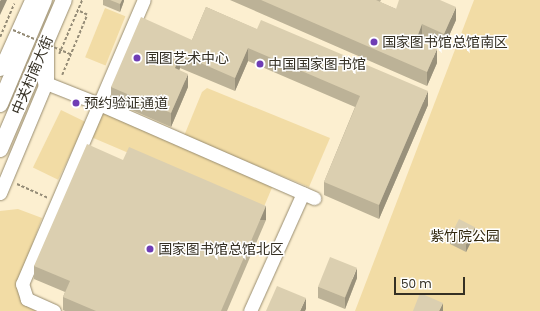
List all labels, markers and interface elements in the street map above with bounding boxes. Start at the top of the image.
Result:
street label: 中关村南大街 [8,33,56,117]
place label: 国家图书馆总馆南区 [382,34,508,50]
marker: 国家图书馆总馆南区 [369,37,379,47]
place label: 国图艺术中心 [145,50,229,66]
marker: 国图艺术中心 [132,53,142,63]
place label: 中国国家图书馆 [268,56,366,72]
marker: 中国国家图书馆 [255,59,265,69]
place label: 预约验证通道 [84,95,168,111]
marker: 预约验证通道 [71,98,81,108]
park label: 紫竹院公园 [430,228,500,244]
place label: 国家图书馆总馆北区 [158,241,284,257]
marker: 国家图书馆总馆北区 [145,244,155,254]
scale bar [396,269,467,295]
text: 50 m [401,275,432,292]

